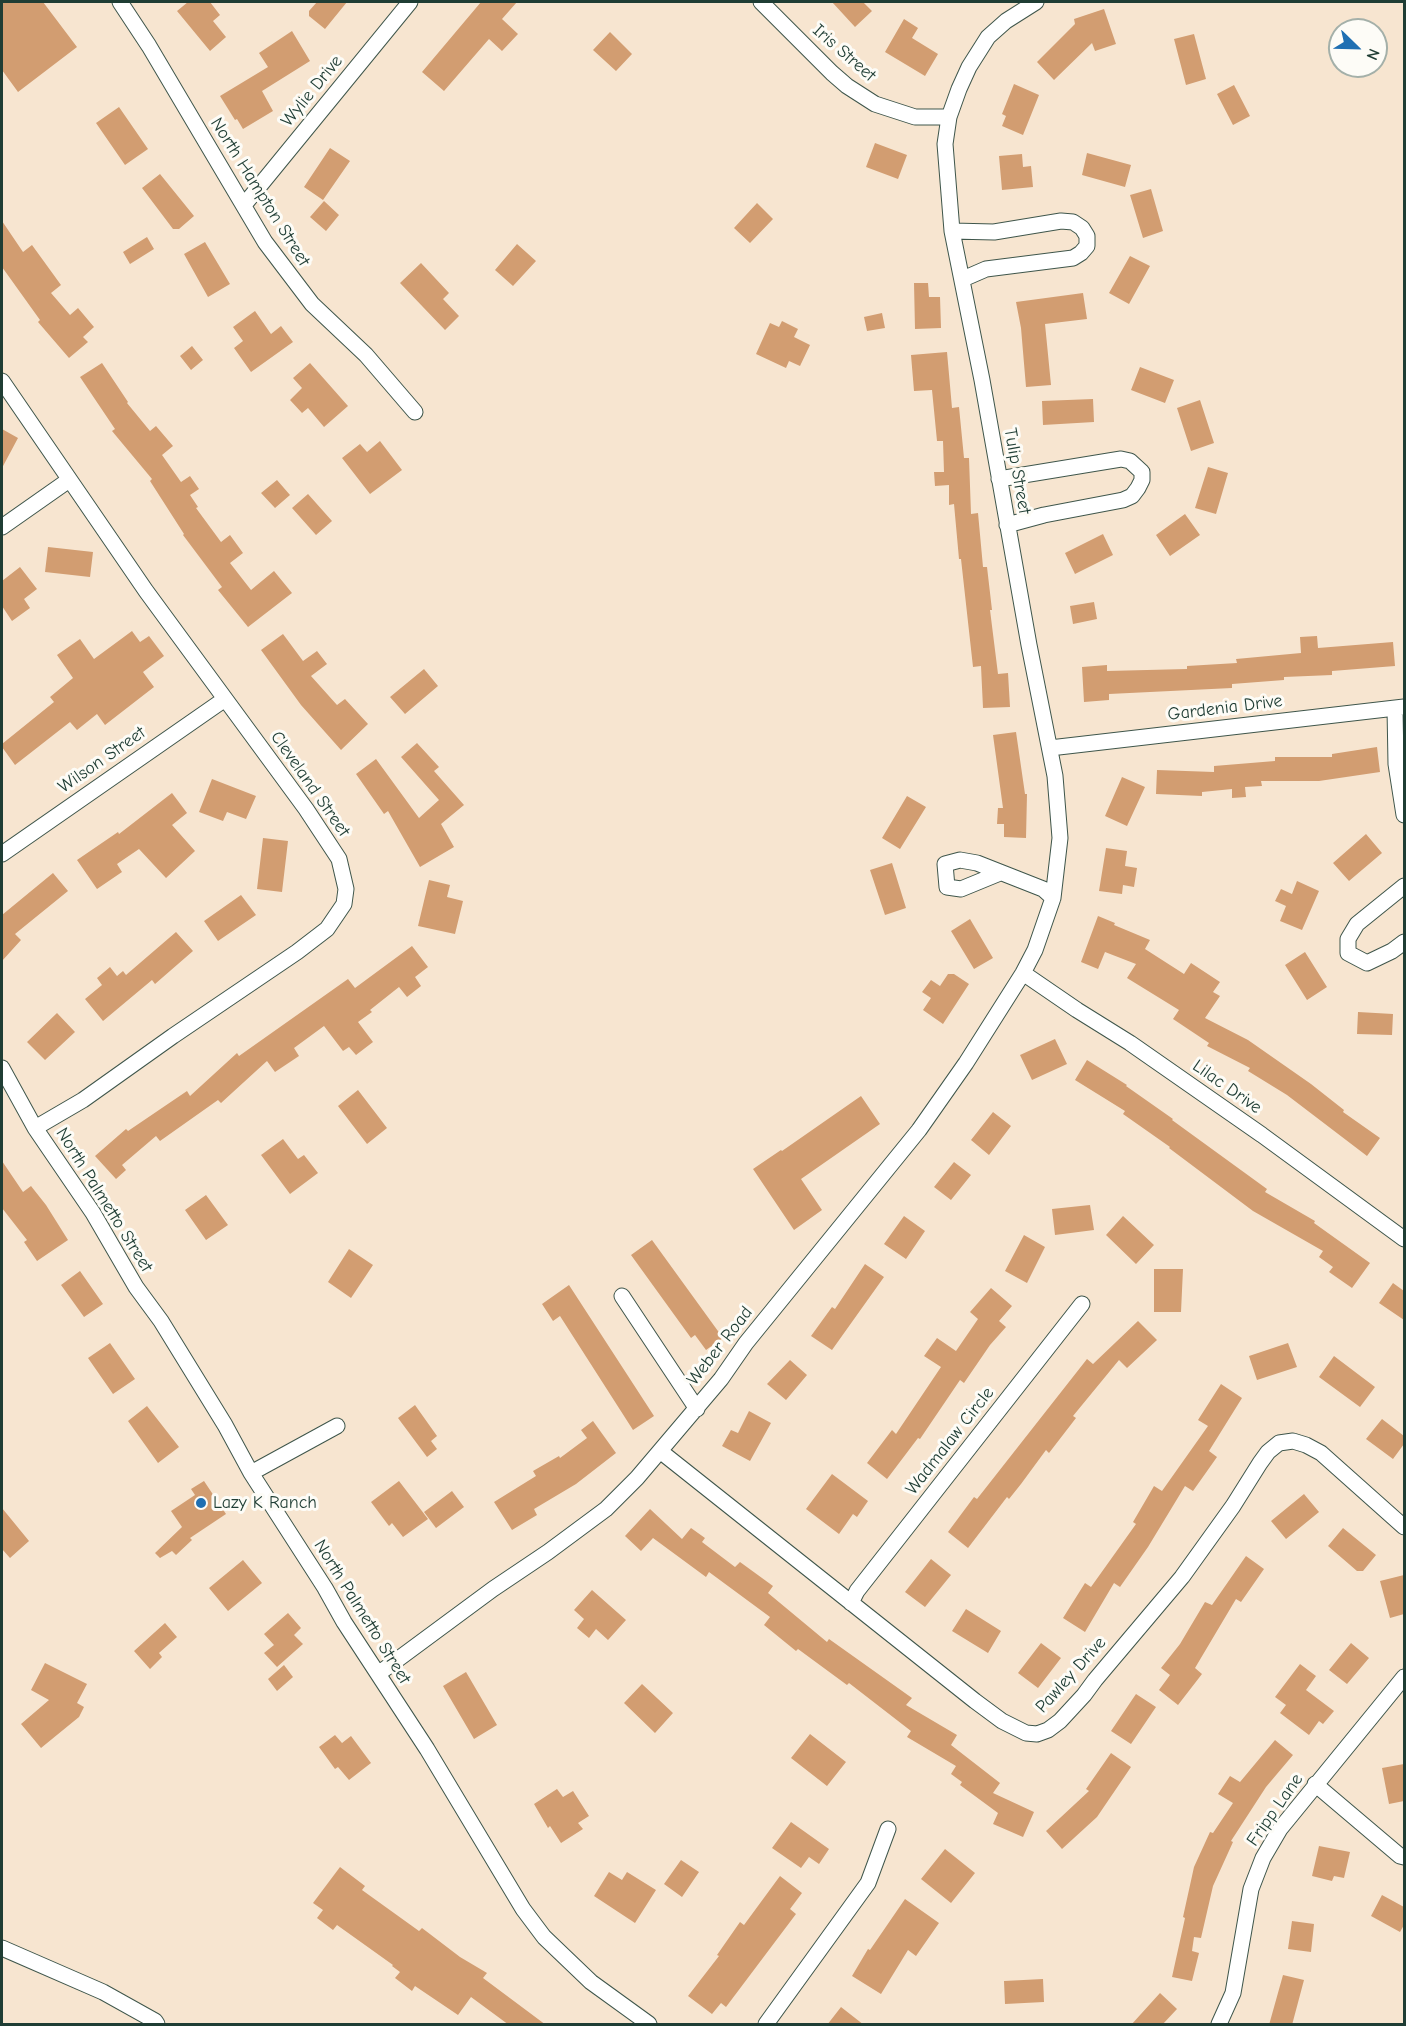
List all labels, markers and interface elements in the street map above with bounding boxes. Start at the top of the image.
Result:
north arrow [1328,18,1388,78]
street label: Iris Street [808,20,880,86]
text: N [1362,46,1383,63]
street label: Wylie Drive [277,51,347,131]
street label: North Hampton Street [206,114,314,270]
street label: Tulip Street [999,426,1035,516]
street label: Gardenia Drive [1166,690,1284,726]
street label: Wilson Street [54,722,150,798]
street label: Cleveland Street [266,727,354,841]
street label: Lilac Drive [1188,1055,1266,1119]
street label: North Palmetto Street [51,1124,157,1276]
street label: Weber Road [683,1302,757,1390]
street label: Wadmalaw Circle [901,1383,999,1499]
place label: Lazy K Ranch [213,1492,317,1514]
marker: Lazy K Ranch [194,1496,208,1510]
street label: North Palmetto Street [309,1536,415,1688]
street label: Pawley Drive [1031,1632,1111,1718]
street label: Fripp Lane [1242,1770,1308,1850]

